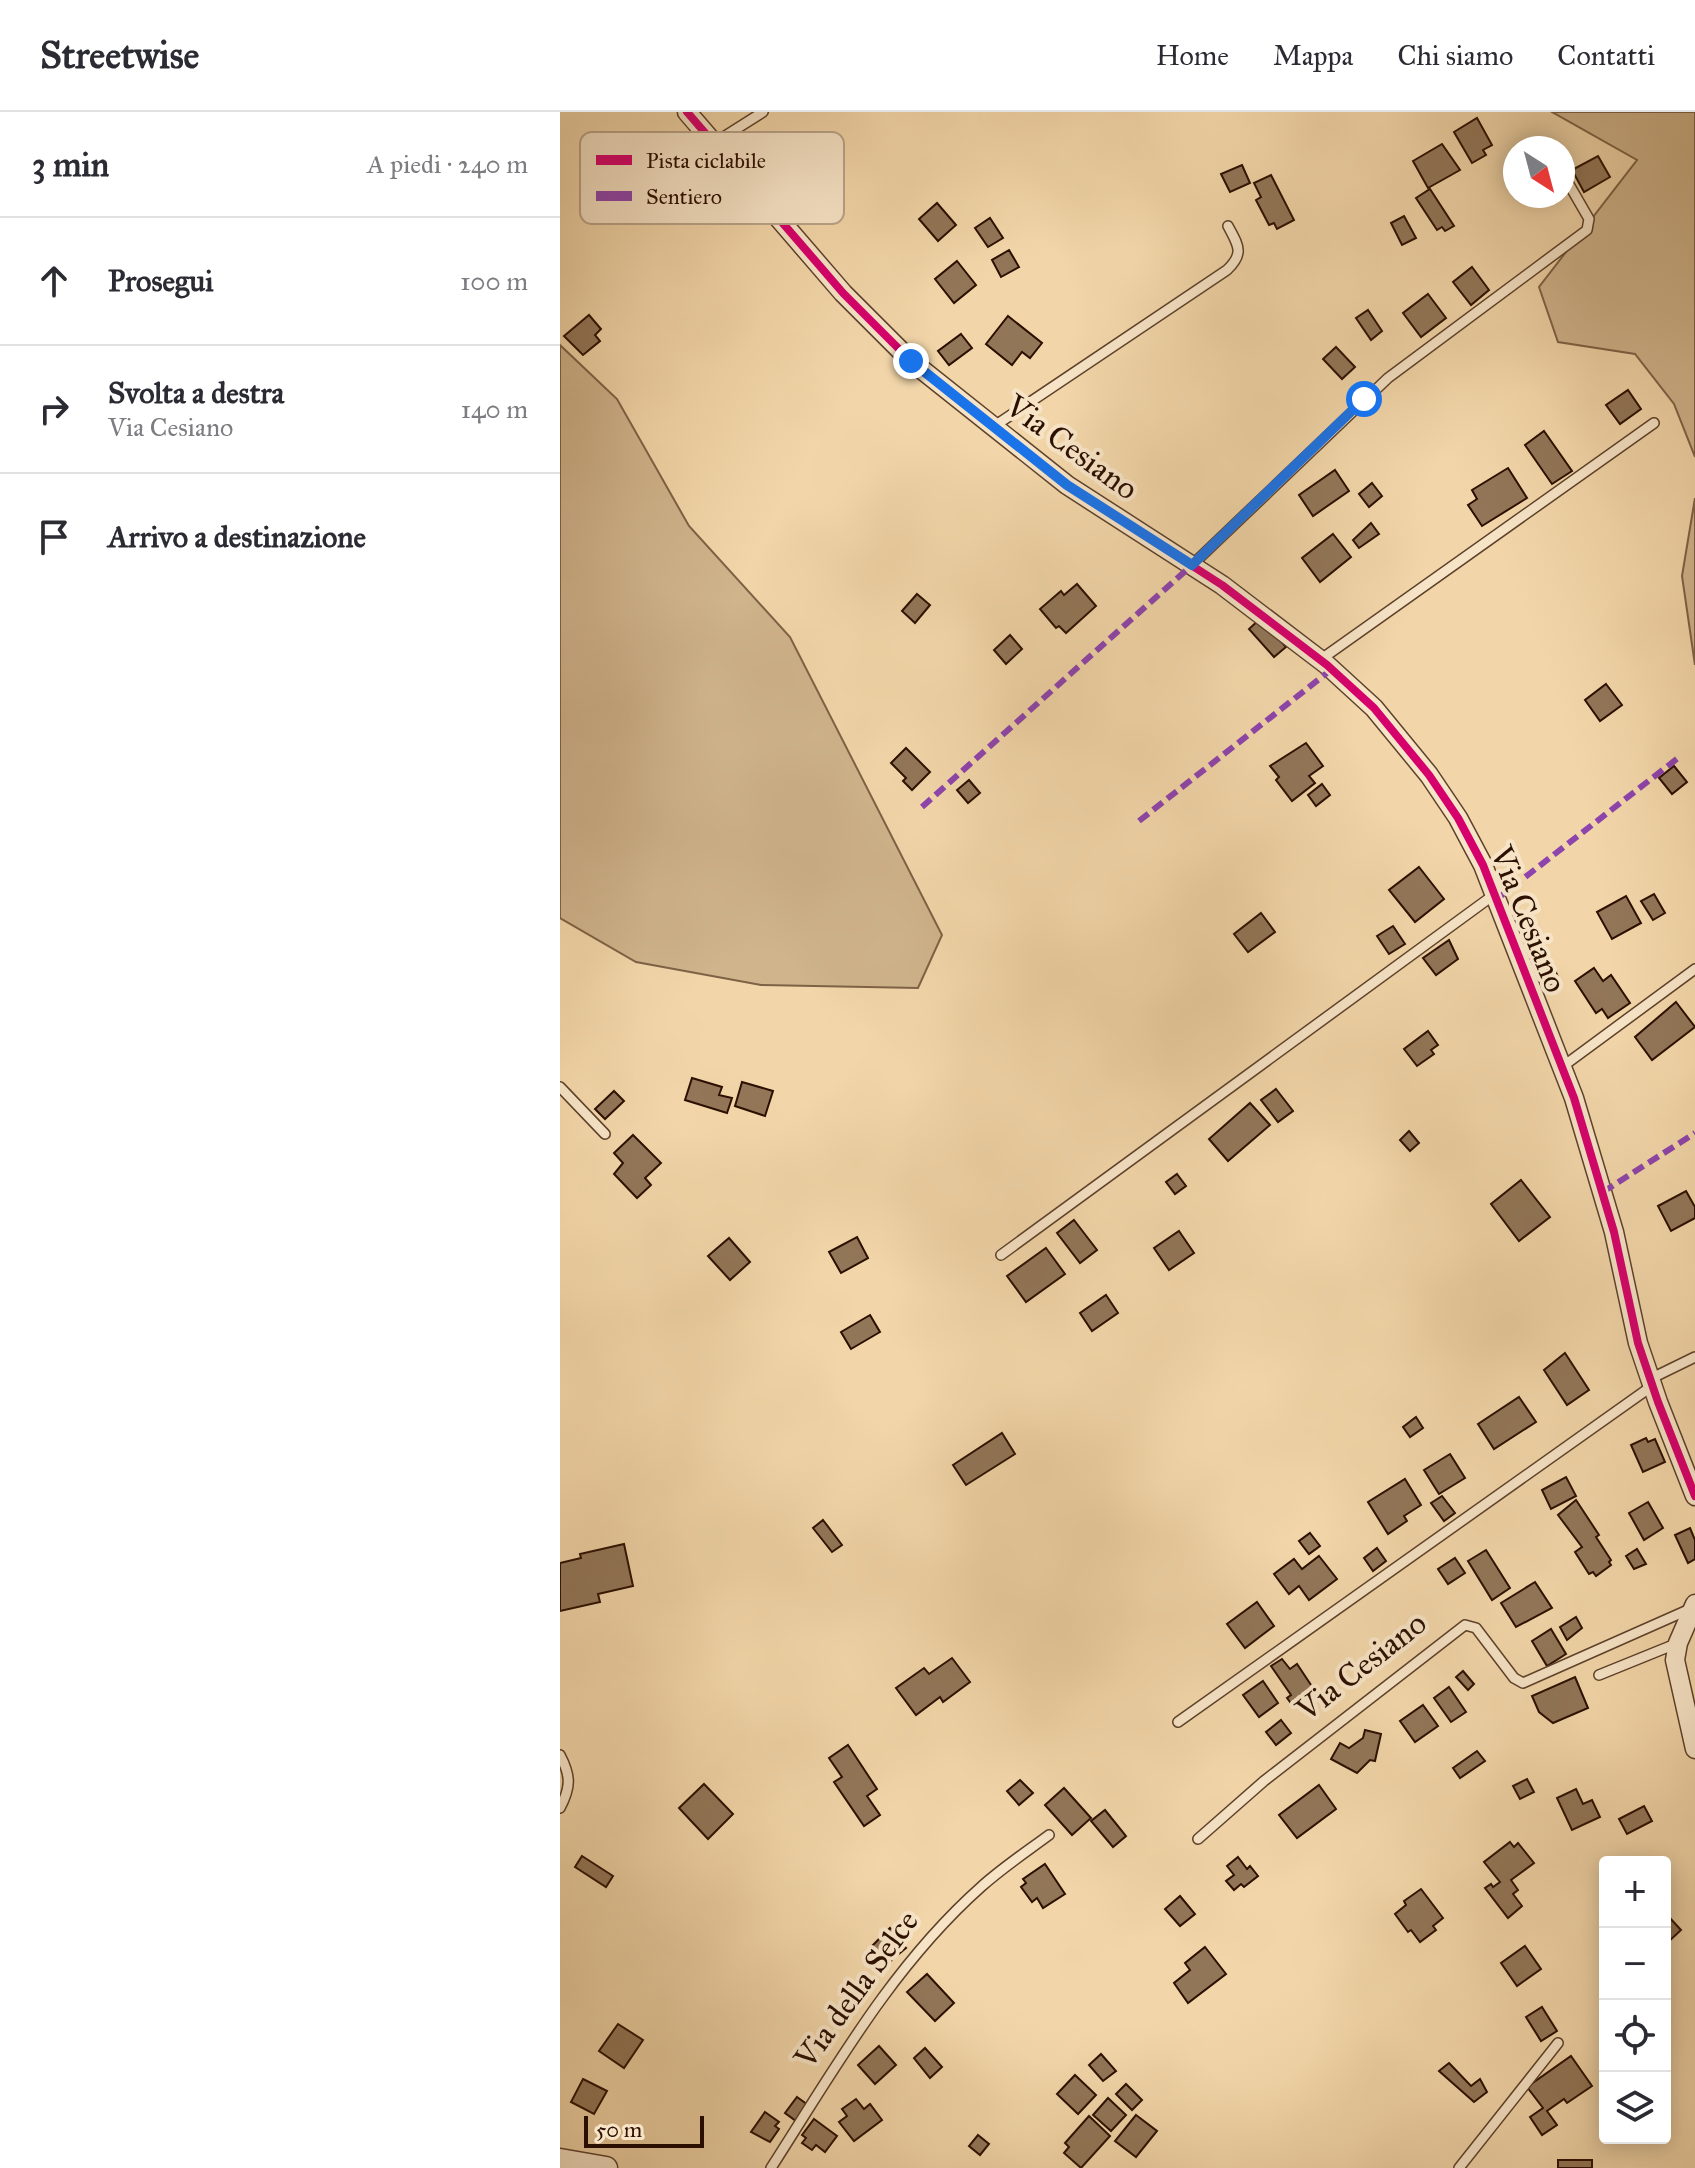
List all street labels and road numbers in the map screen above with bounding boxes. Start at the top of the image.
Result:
street label: Via Cesiano [997,386,1146,509]
street label: Via Cesiano [1481,839,1576,998]
street label: Via Cesiano [1288,1604,1434,1730]
street label: Via della Selce [785,1903,927,2077]

